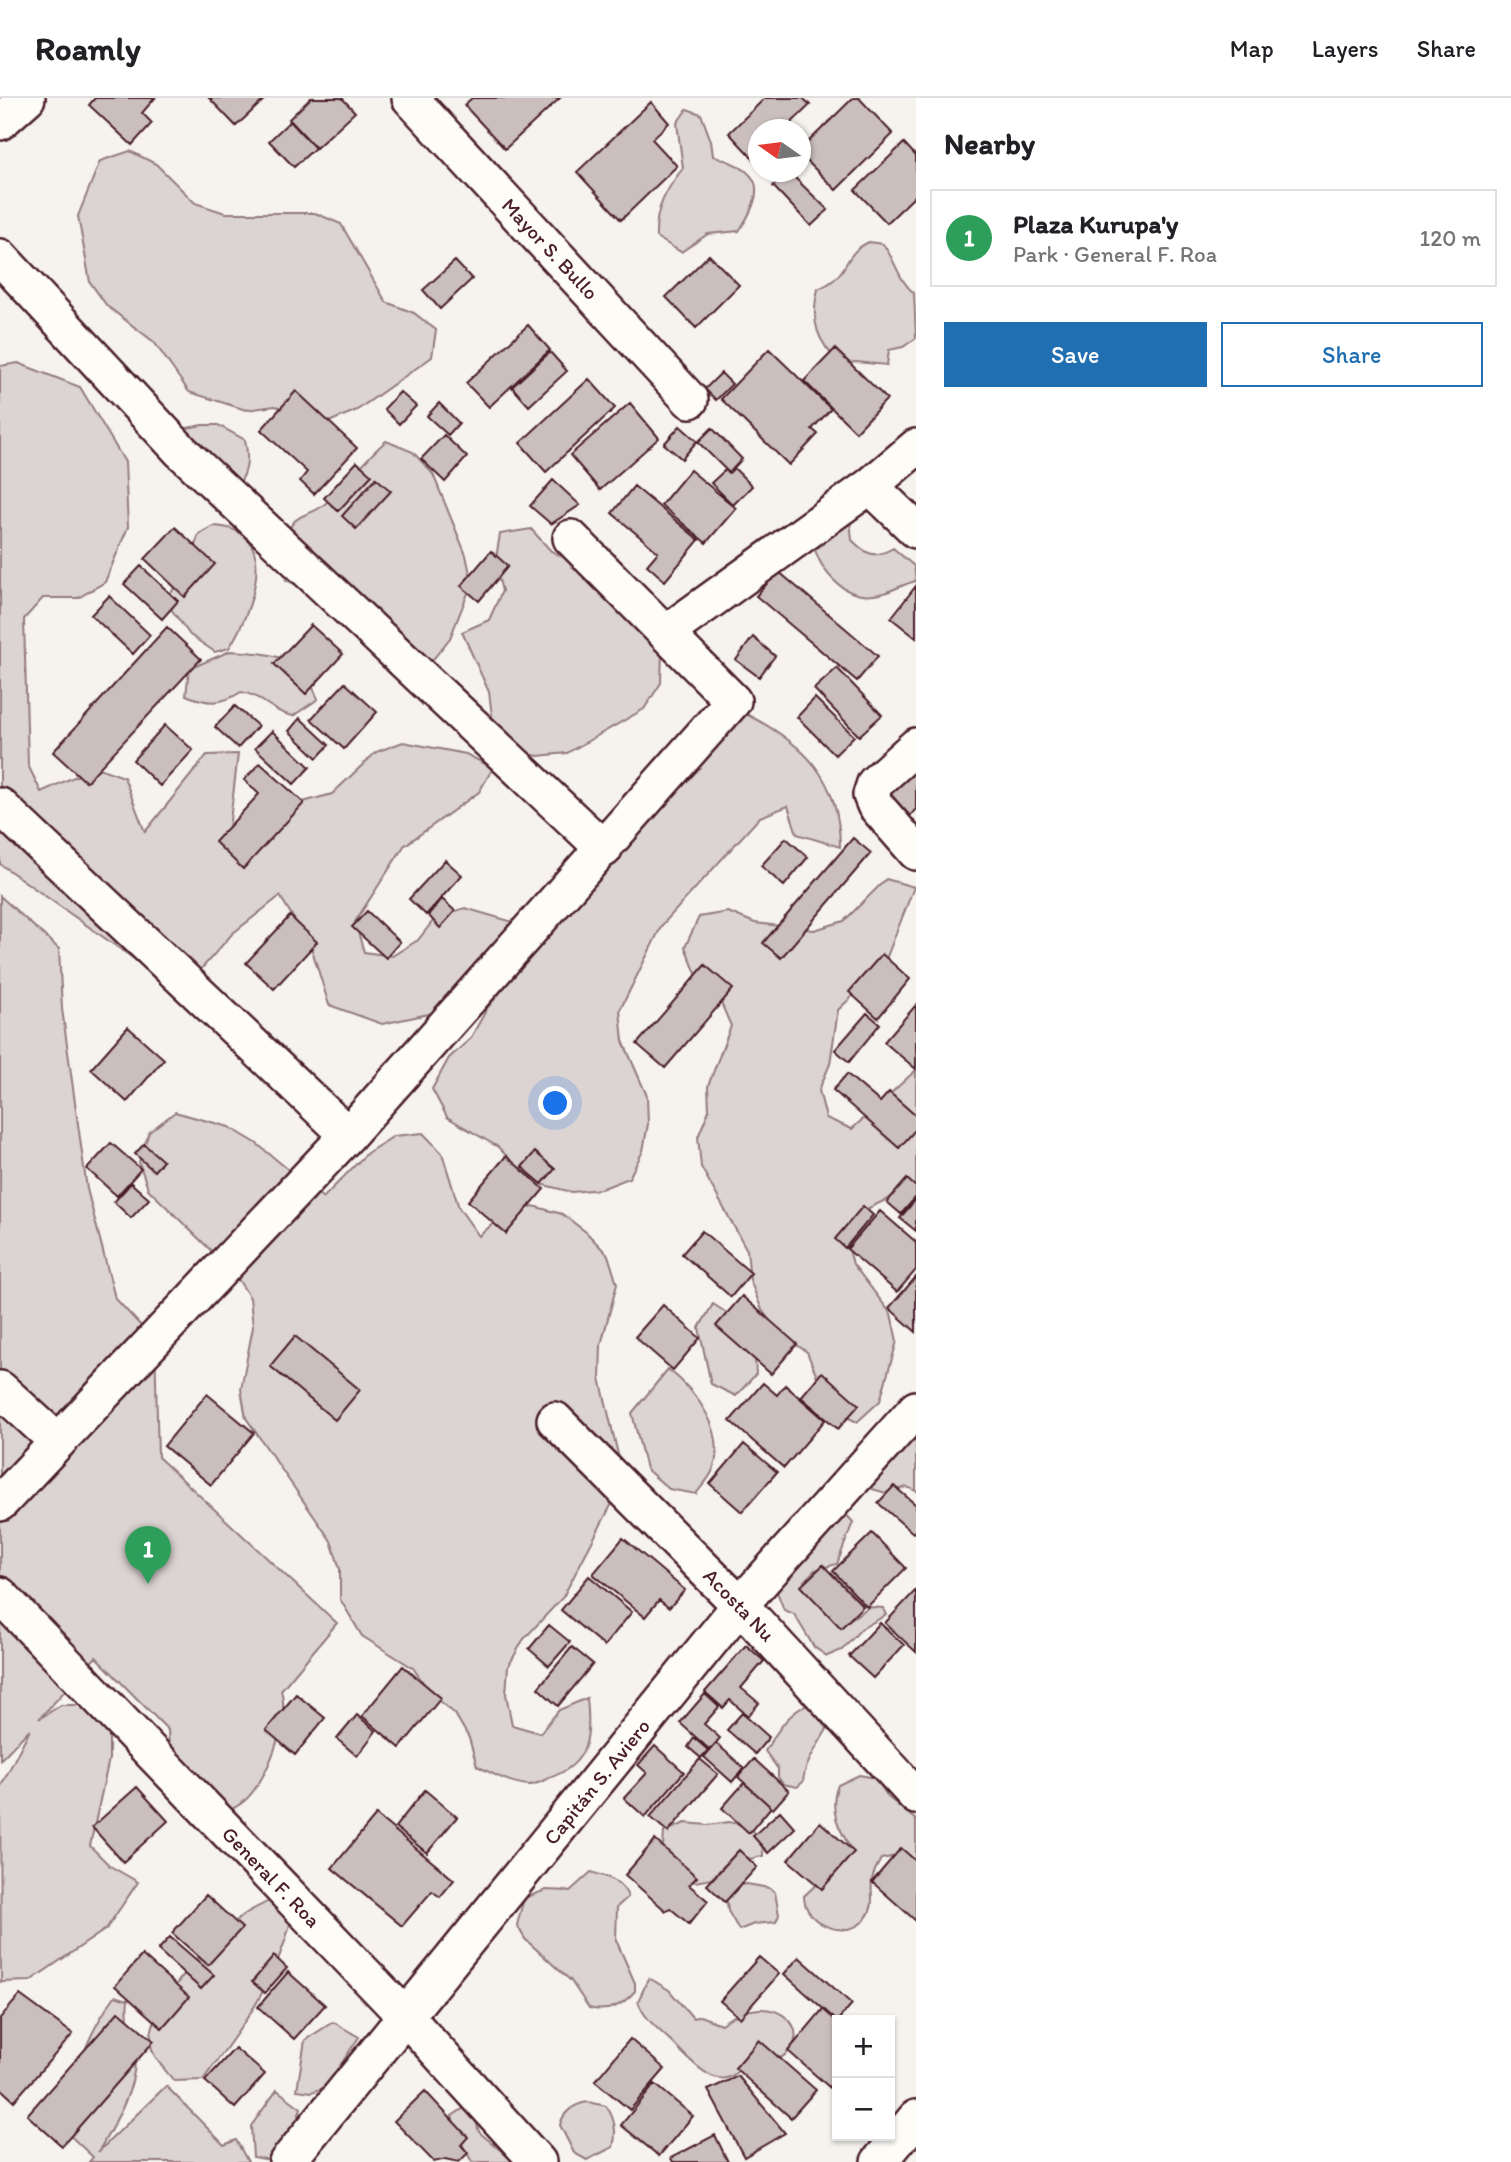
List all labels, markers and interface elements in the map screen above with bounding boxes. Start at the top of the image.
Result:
text: Roamly [35,29,141,68]
text: Map [1230,34,1274,63]
text: Layers [1312,34,1379,63]
text: Share [1417,34,1476,63]
north arrow [748,119,811,182]
text: Nearby [944,125,1035,162]
street label: Mayor S. Bullo [497,193,604,305]
text: Plaza Kurupa'y [1013,208,1178,240]
text: 1 [964,224,974,252]
text: 120 m [1420,224,1481,252]
text: Park · General F. Roa [1013,240,1217,268]
button: Save [944,322,1207,387]
button: Share [1221,322,1483,387]
your location [538,1086,572,1120]
pin: 1 [125,1526,171,1584]
street label: Acosta Nu [698,1563,781,1647]
street label: Capitán S. Aviero [538,1714,655,1850]
street label: General F. Roa [217,1821,326,1932]
map controls [832,2015,895,2141]
button: + [832,2015,895,2078]
button: − [832,2078,895,2141]

